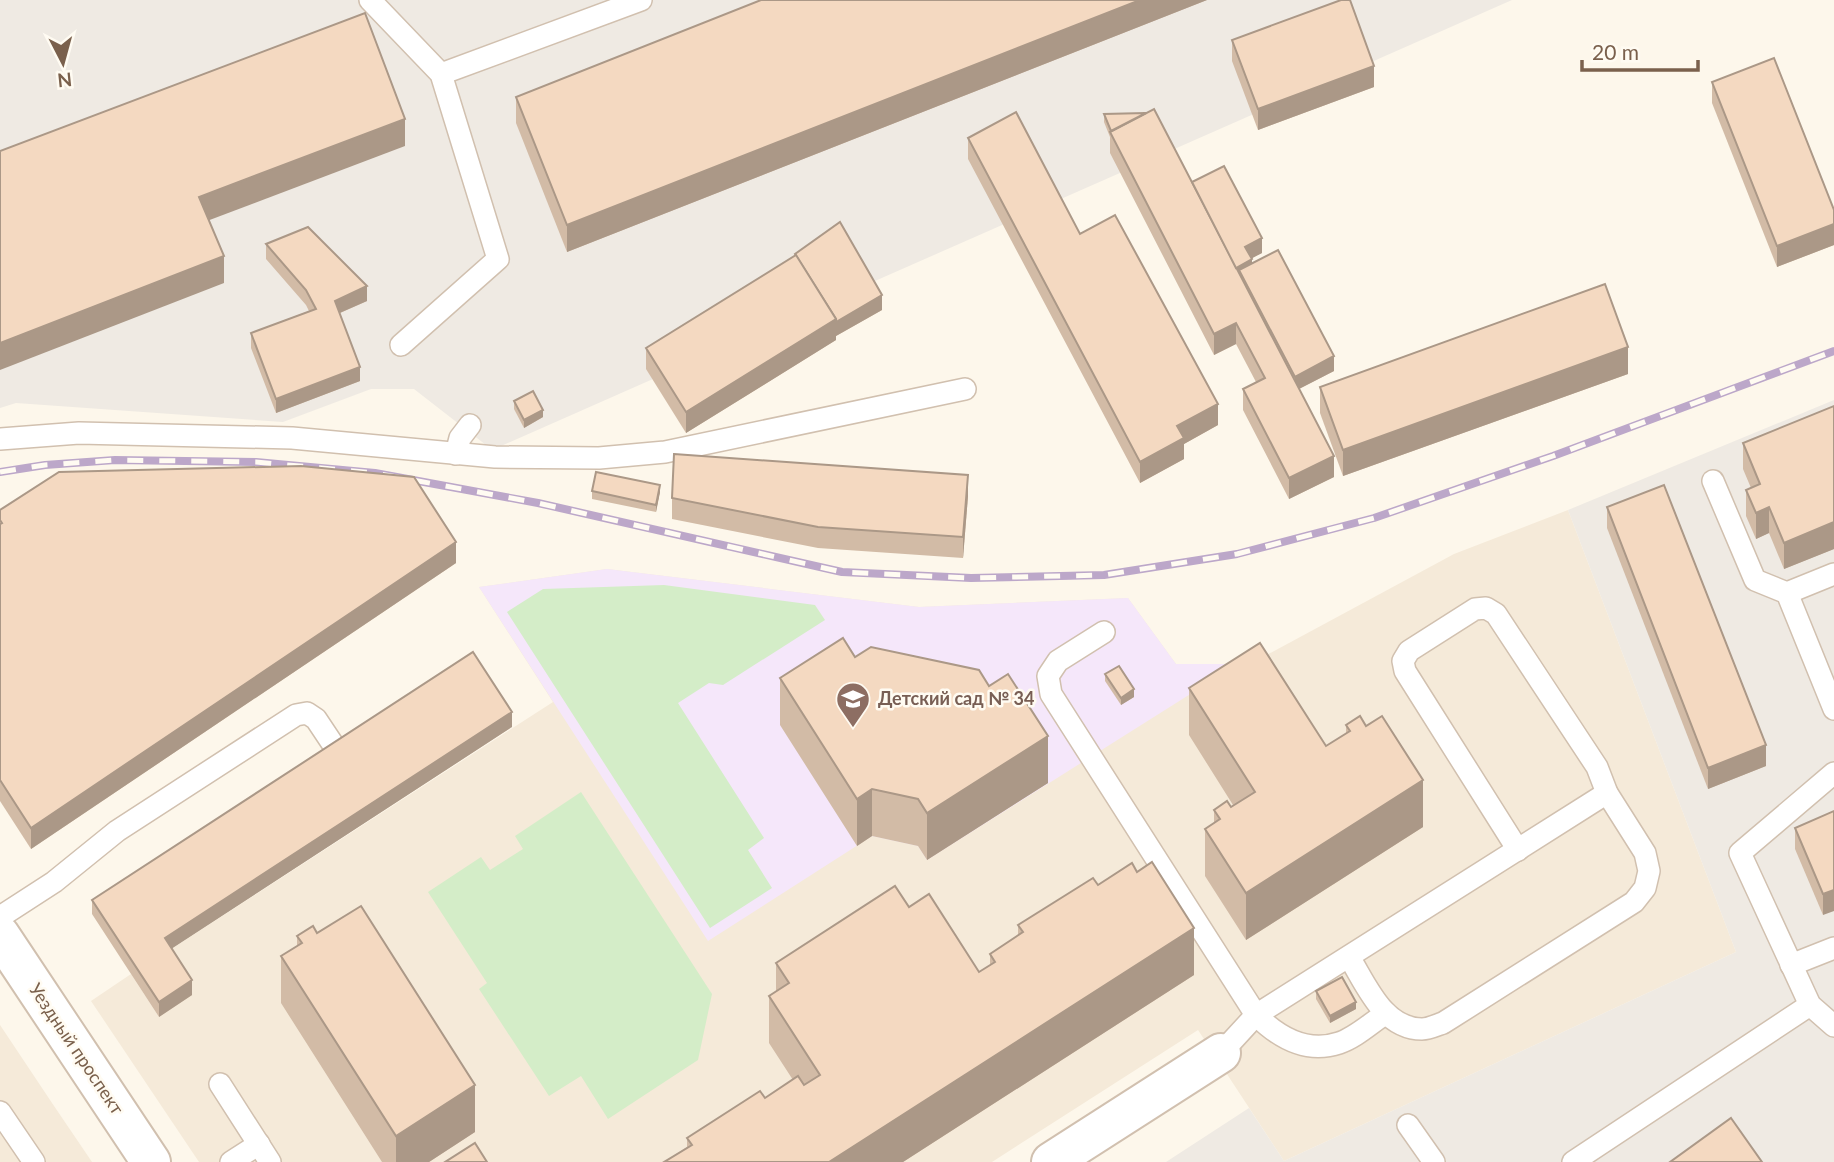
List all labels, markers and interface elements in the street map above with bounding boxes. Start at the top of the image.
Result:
north arrow [28,28,98,98]
scale bar [1582,28,1698,72]
text: 20 m [1592,39,1639,64]
text: N [56,68,73,93]
school or university icon: Детский сад № 34 [834,680,872,729]
place label: Детский сад № 34 [878,687,1034,709]
street label: Уездный проспект [25,979,129,1118]

